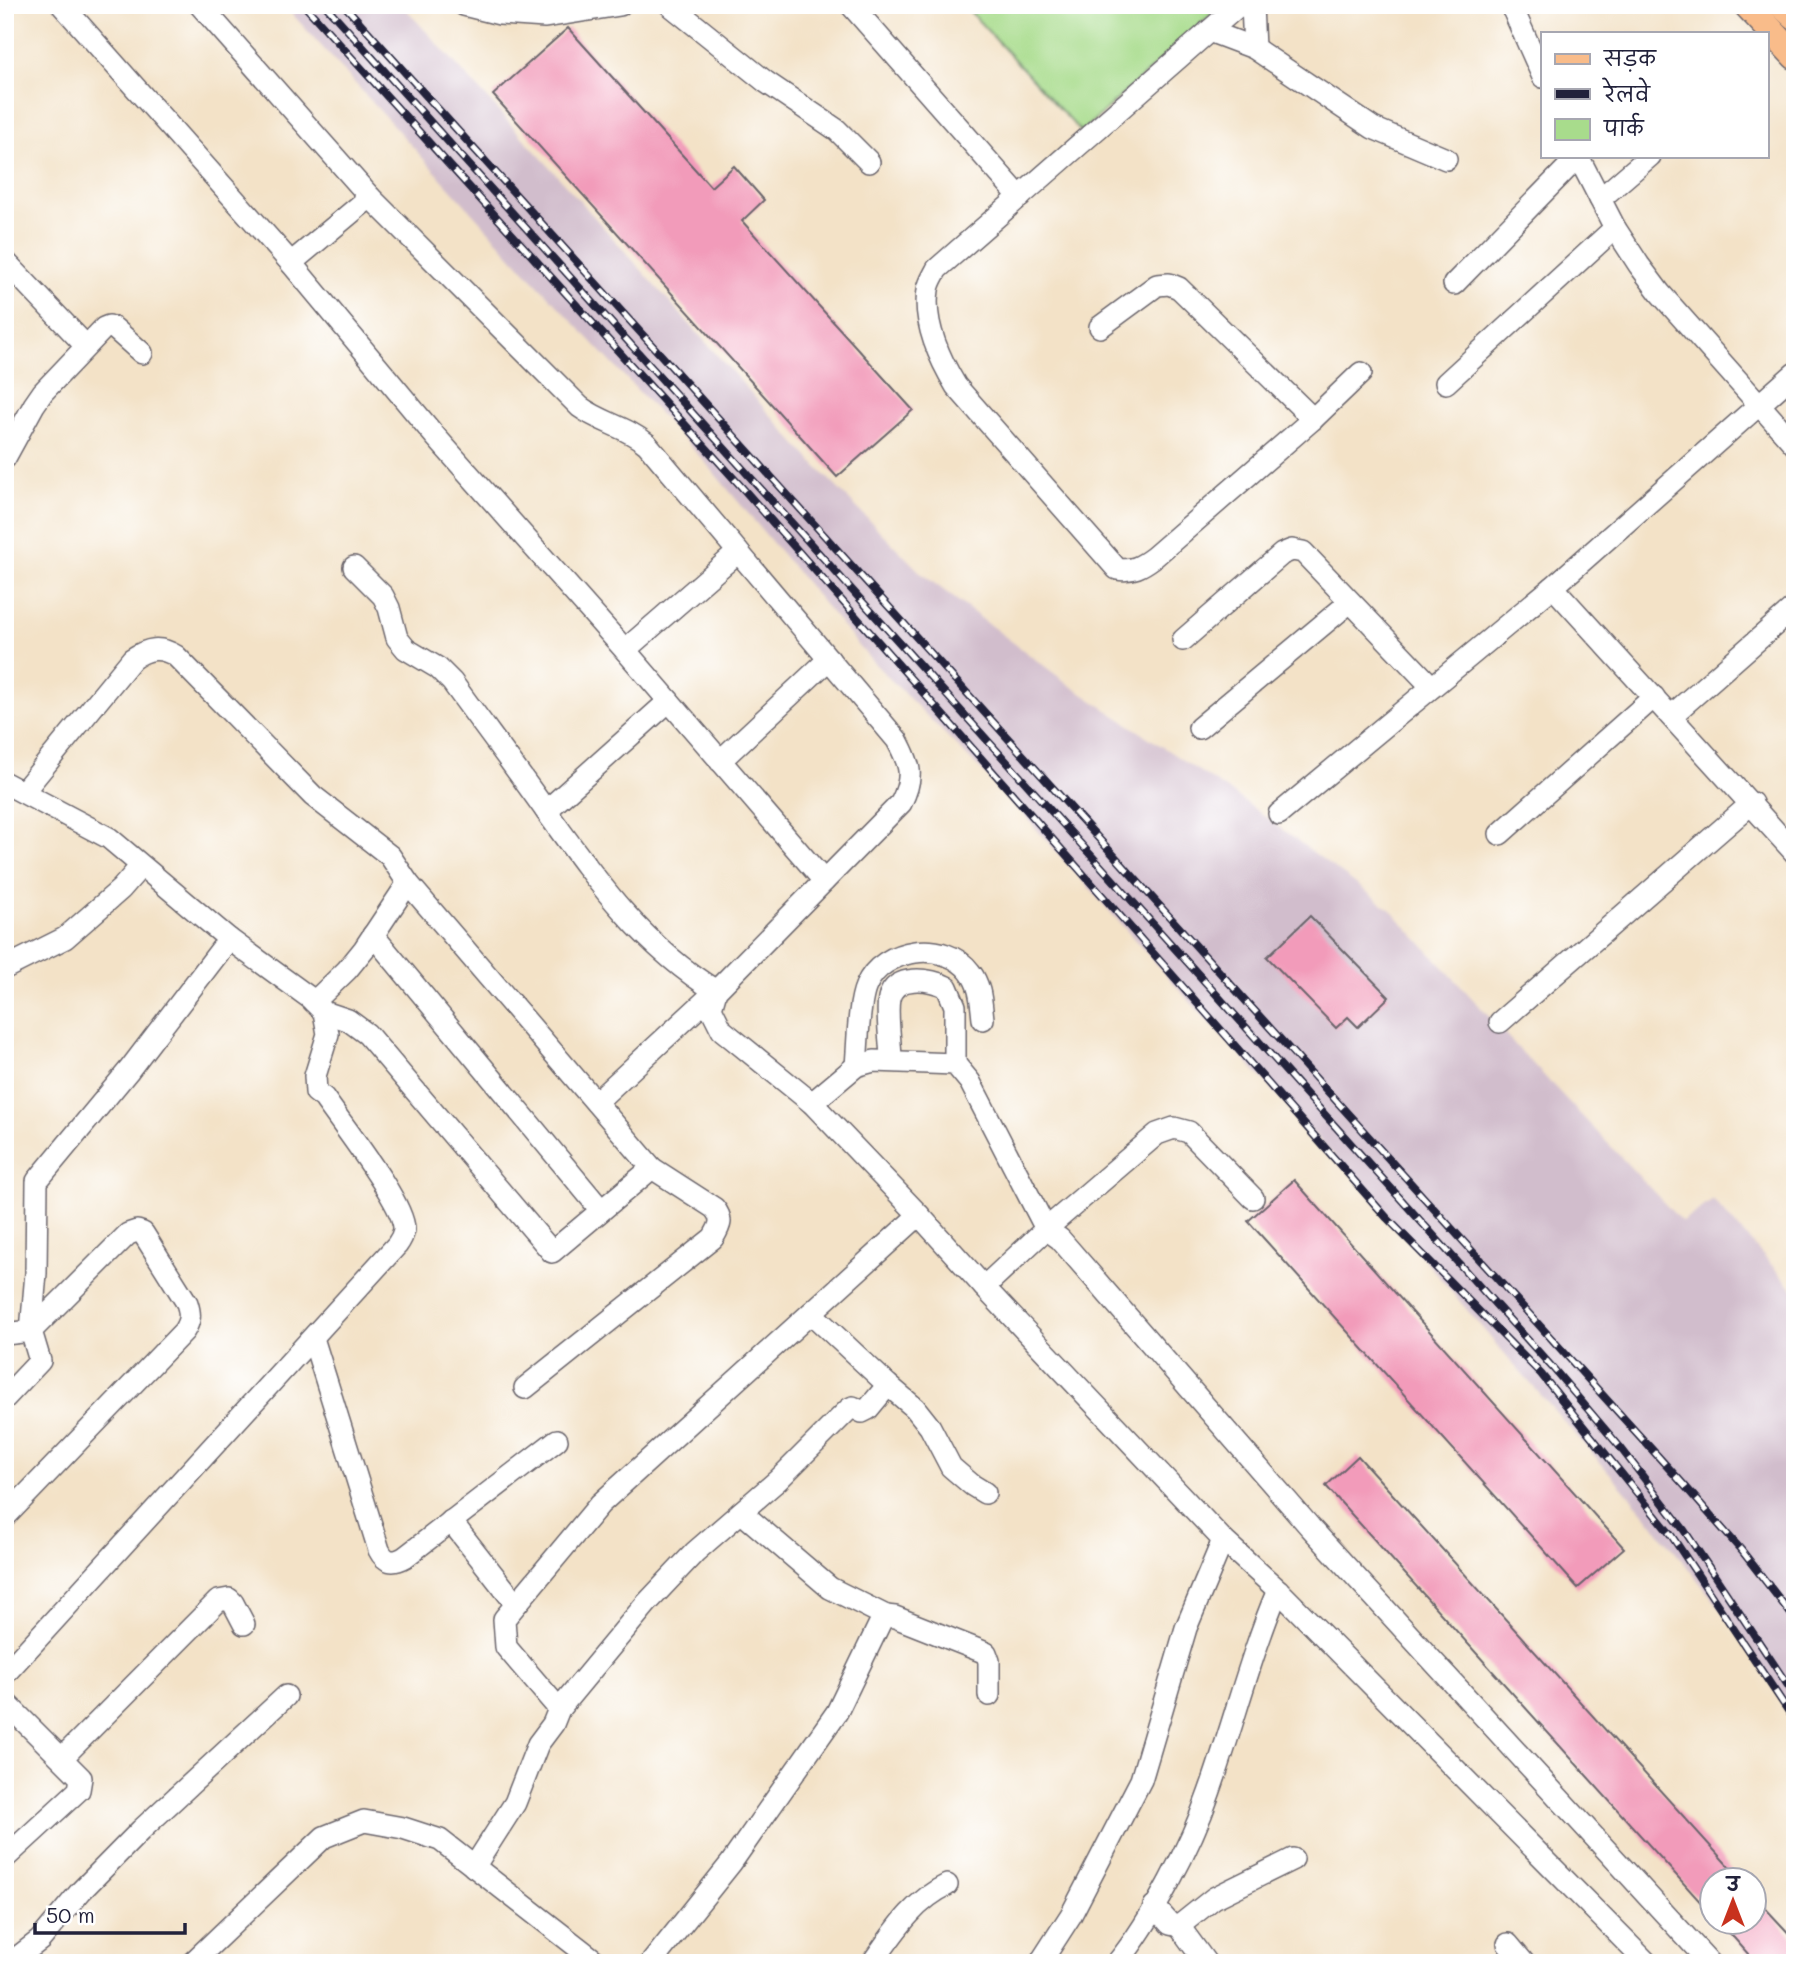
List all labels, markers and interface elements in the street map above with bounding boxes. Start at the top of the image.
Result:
legend [1541,32,1769,158]
text: सड़क [1603,44,1657,72]
text: रेलवे [1601,77,1651,107]
text: पार्क [1603,112,1645,141]
north arrow [1699,1867,1769,1937]
text: उ [1725,1871,1742,1896]
scale bar [35,1891,186,1935]
text: 50 m [46,1901,95,1928]

